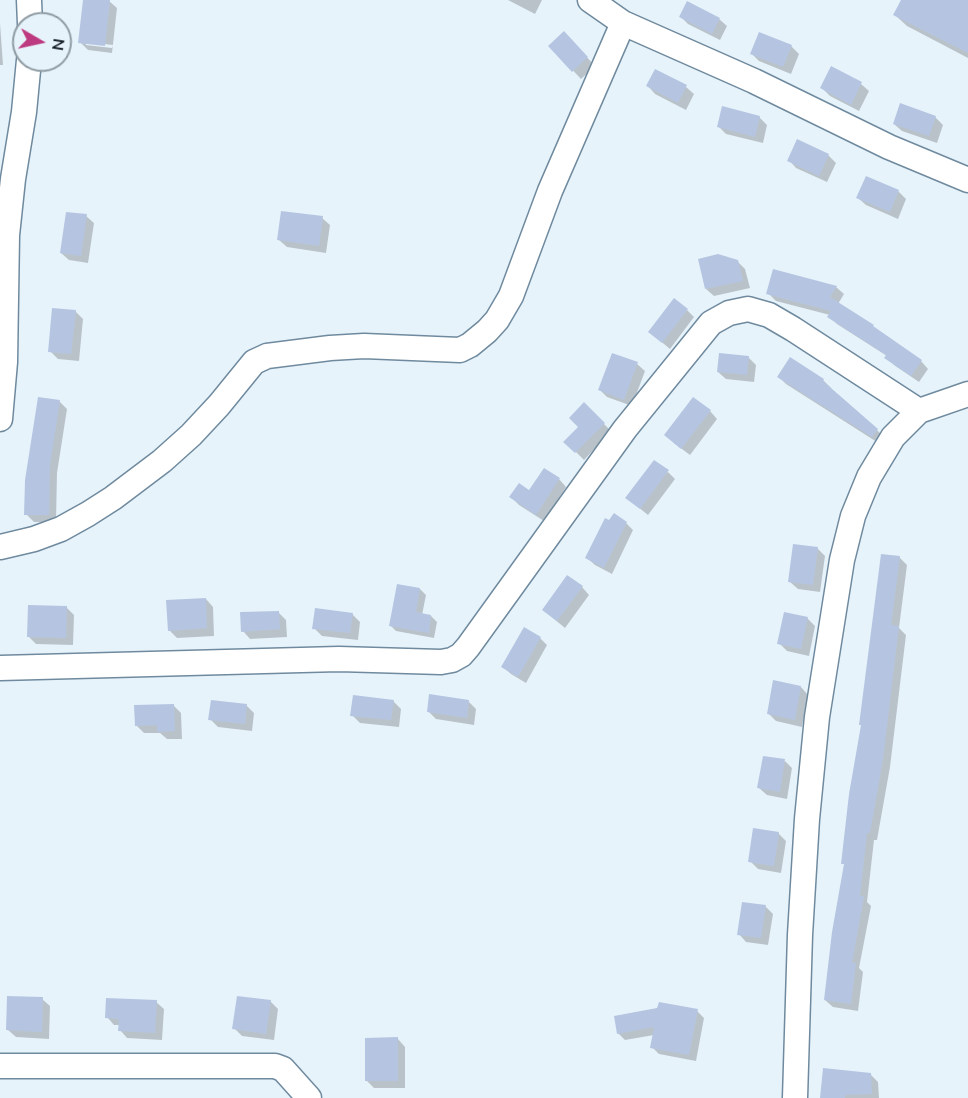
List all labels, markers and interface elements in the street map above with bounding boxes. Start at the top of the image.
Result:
north arrow [12,12,72,72]
text: N [46,37,70,52]

